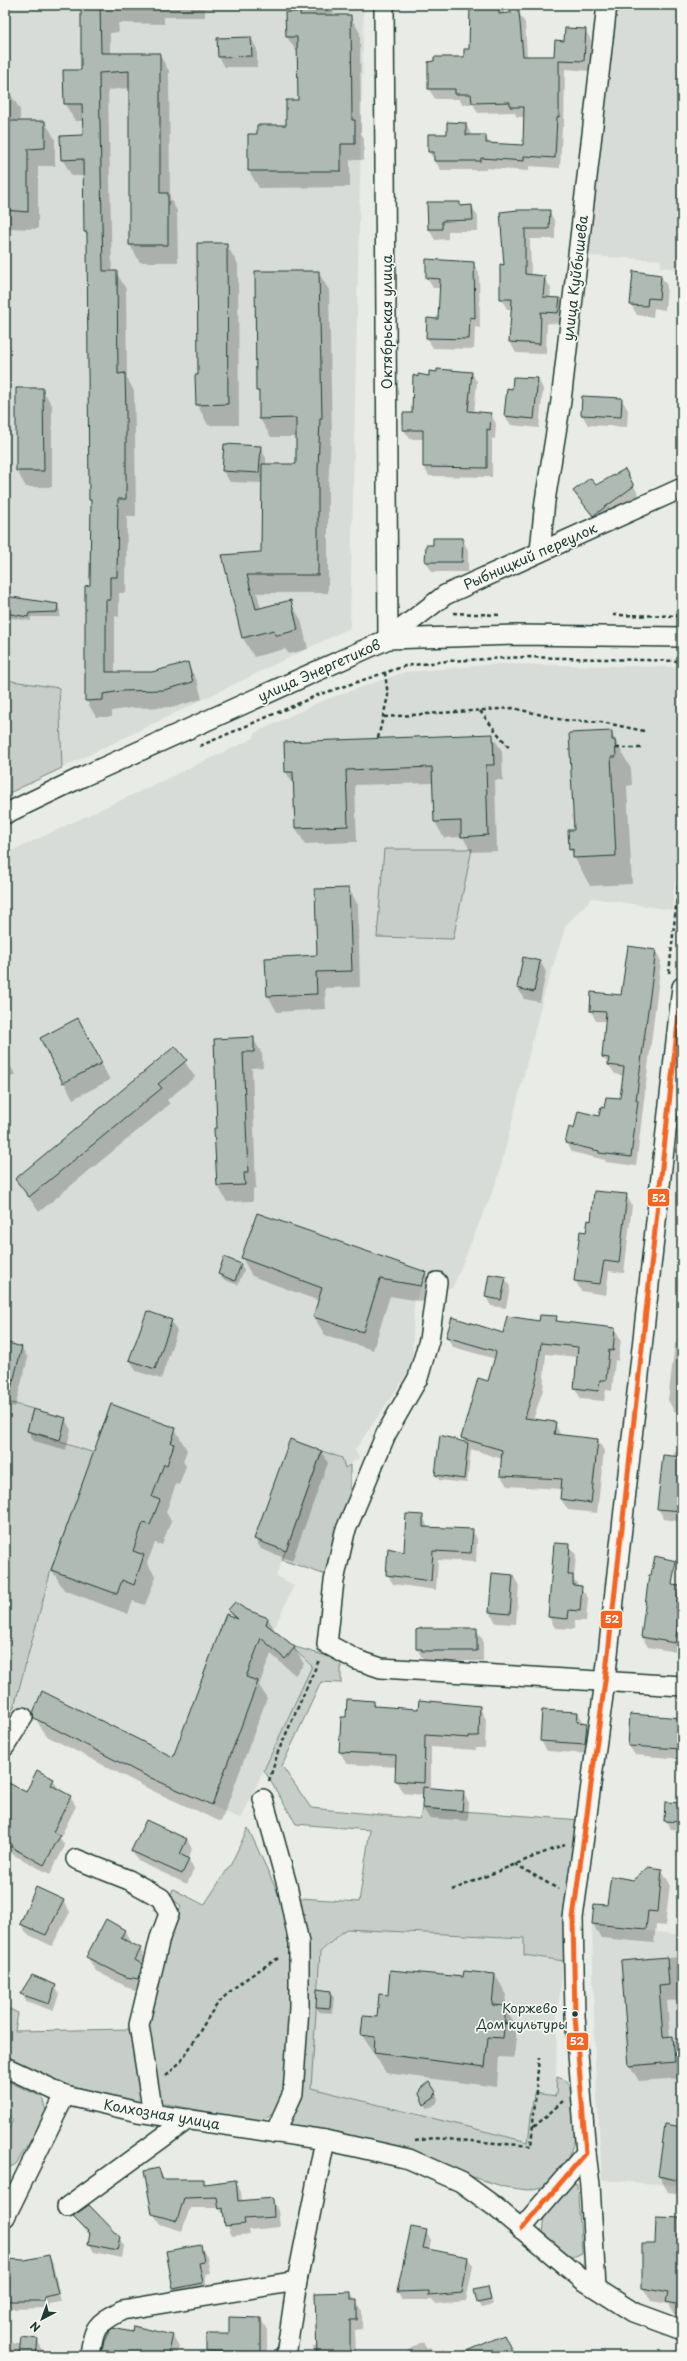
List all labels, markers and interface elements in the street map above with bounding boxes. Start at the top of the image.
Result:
street label: улица Куйбышева [557,214,593,342]
street label: Октябрьская улица [376,255,397,389]
street label: Рыбницкий переулок [460,517,601,595]
street label: улица Энергетиков [254,633,384,707]
line badge: 52 [647,1188,670,1207]
text: 52 [652,1189,666,1206]
line badge: 52 [600,1610,623,1629]
text: 52 [605,1610,619,1627]
place label: Коржево - Дом культуры [476,1998,568,2033]
marker: Коржево - Дом культуры [570,2009,580,2019]
line badge: 52 [566,2032,589,2051]
text: 52 [570,2032,584,2049]
street label: Колхозная улица [102,2093,222,2135]
north arrow [22,2299,62,2339]
text: N [26,2317,44,2336]

